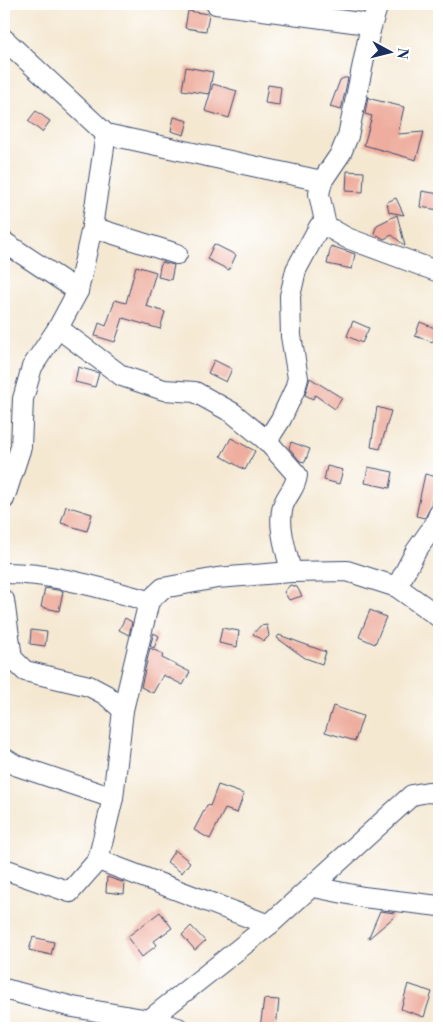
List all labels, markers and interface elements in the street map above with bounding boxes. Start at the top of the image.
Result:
north arrow [366,28,416,78]
text: N [392,47,412,60]

